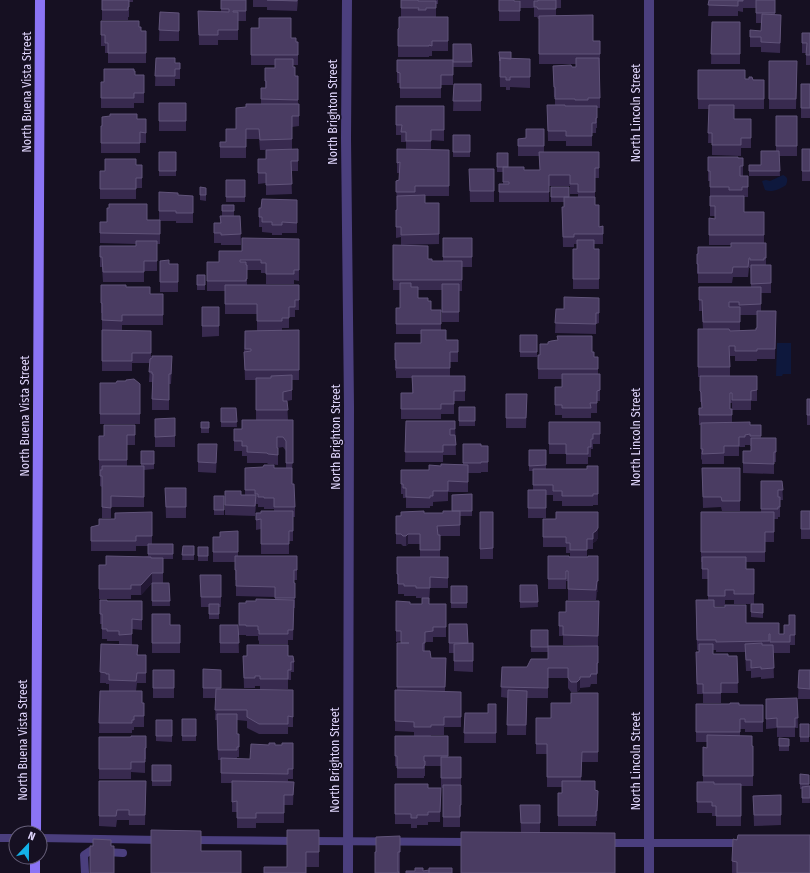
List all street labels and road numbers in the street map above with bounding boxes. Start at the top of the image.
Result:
street label: North Buena Vista Street [20,31,34,152]
street label: North Brighton Street [326,59,340,165]
street label: North Lincoln Street [629,64,643,162]
street label: North Buena Vista Street [18,355,32,476]
street label: North Brighton Street [329,384,343,490]
street label: North Lincoln Street [629,388,643,486]
street label: North Buena Vista Street [16,679,30,800]
street label: North Brighton Street [328,707,342,813]
street label: North Lincoln Street [629,712,643,810]

